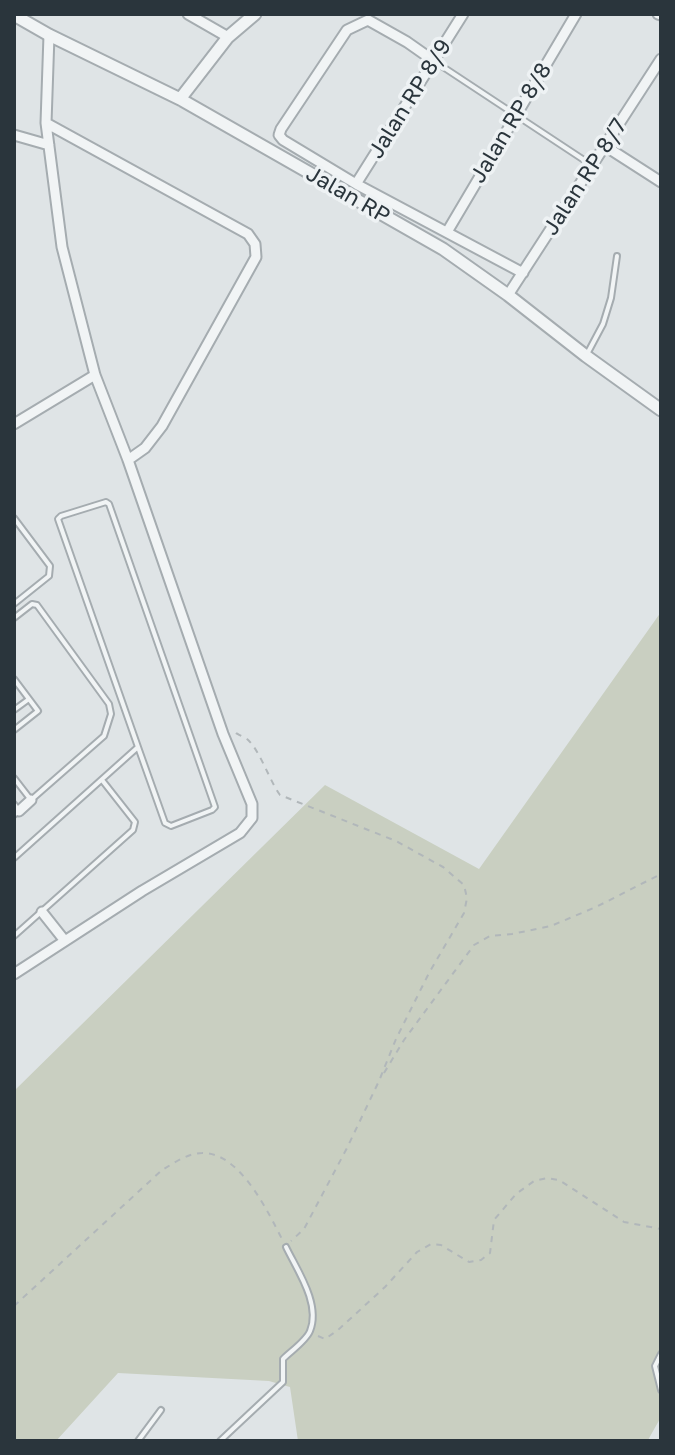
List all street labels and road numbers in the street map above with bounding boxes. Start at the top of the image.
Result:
street label: Jalan RP 8/9 [363,35,457,163]
street label: Jalan RP 8/8 [465,58,557,188]
street label: Jalan RP 8/7 [538,114,632,240]
street label: Jalan RP [301,160,395,230]

